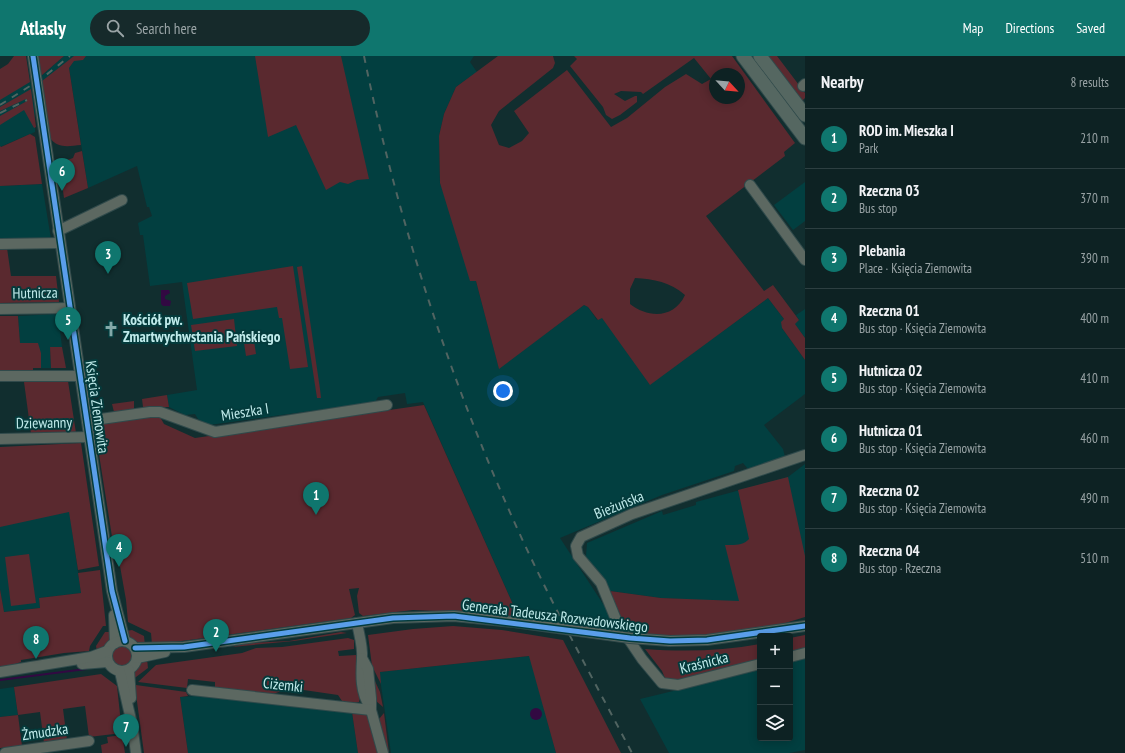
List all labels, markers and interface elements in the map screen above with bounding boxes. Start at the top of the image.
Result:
search box [90,10,370,46]
text: Atlasly [20,16,66,40]
icon: search [104,17,126,39]
text: Search here [136,19,197,38]
text: Map [963,19,983,37]
text: Directions [1005,19,1054,37]
text: Saved [1076,19,1105,37]
north arrow [709,68,745,104]
text: Nearby [821,71,864,93]
text: 8 results [1070,74,1109,91]
text: ROD im. Mieszka I [859,121,954,140]
text: 1 [831,130,837,147]
text: 210 m [1080,130,1109,147]
text: Park [859,140,878,157]
pin: 6 [49,158,75,191]
text: Rzeczna 03 [859,181,920,200]
text: 2 [831,190,837,207]
text: 370 m [1080,190,1109,207]
text: Bus stop [859,200,897,217]
pin: 3 [95,241,121,274]
text: Plebania [859,241,905,260]
text: 3 [831,250,837,267]
text: 390 m [1080,250,1109,267]
text: Place · Księcia Ziemowita [859,260,972,277]
street label: Hutnicza [12,283,58,302]
text: Rzeczna 01 [859,301,920,320]
pin: 5 [55,307,81,340]
place label: Kościół pw. Zmartwychwstania Pańskiego [123,310,281,346]
text: 4 [831,310,837,327]
text: 400 m [1080,310,1109,327]
church icon: Kościół pw. Zmartwychwstania Pańskiego [102,320,120,338]
text: Bus stop · Księcia Ziemowita [859,320,986,337]
street label: Księcia Ziemowita [82,359,113,454]
text: Hutnicza 02 [859,361,923,380]
text: 5 [831,370,837,387]
text: 410 m [1080,370,1109,387]
text: Bus stop · Księcia Ziemowita [859,380,986,397]
your location [493,381,513,401]
street label: Mieszka I [220,398,270,425]
street label: Dziewanny [16,413,73,432]
text: Hutnicza 01 [859,421,923,440]
text: 6 [831,430,837,447]
text: 460 m [1080,430,1109,447]
text: Bus stop · Księcia Ziemowita [859,440,986,457]
text: Rzeczna 02 [859,481,920,500]
pin: 1 [303,482,329,515]
street label: Bieżuńska [591,486,646,523]
text: 7 [831,490,837,507]
text: 490 m [1080,490,1109,507]
text: Bus stop · Księcia Ziemowita [859,500,986,517]
pin: 4 [106,534,132,567]
text: Rzeczna 04 [859,541,920,560]
text: 8 [831,550,837,567]
text: 510 m [1080,550,1109,567]
text: Bus stop · Rzeczna [859,560,941,577]
street label: Generała Tadeusza Rozwadowskiego [461,595,649,636]
pin: 2 [203,619,229,652]
pin: 8 [23,626,49,659]
map controls [757,633,793,741]
button: + [757,633,793,669]
street label: Kraśnicka [678,647,730,678]
button: − [757,669,793,705]
street label: Ciżemki [262,673,304,696]
button: layers [757,705,793,741]
pin: 7 [113,714,139,747]
street label: Żmudzka [21,719,69,744]

